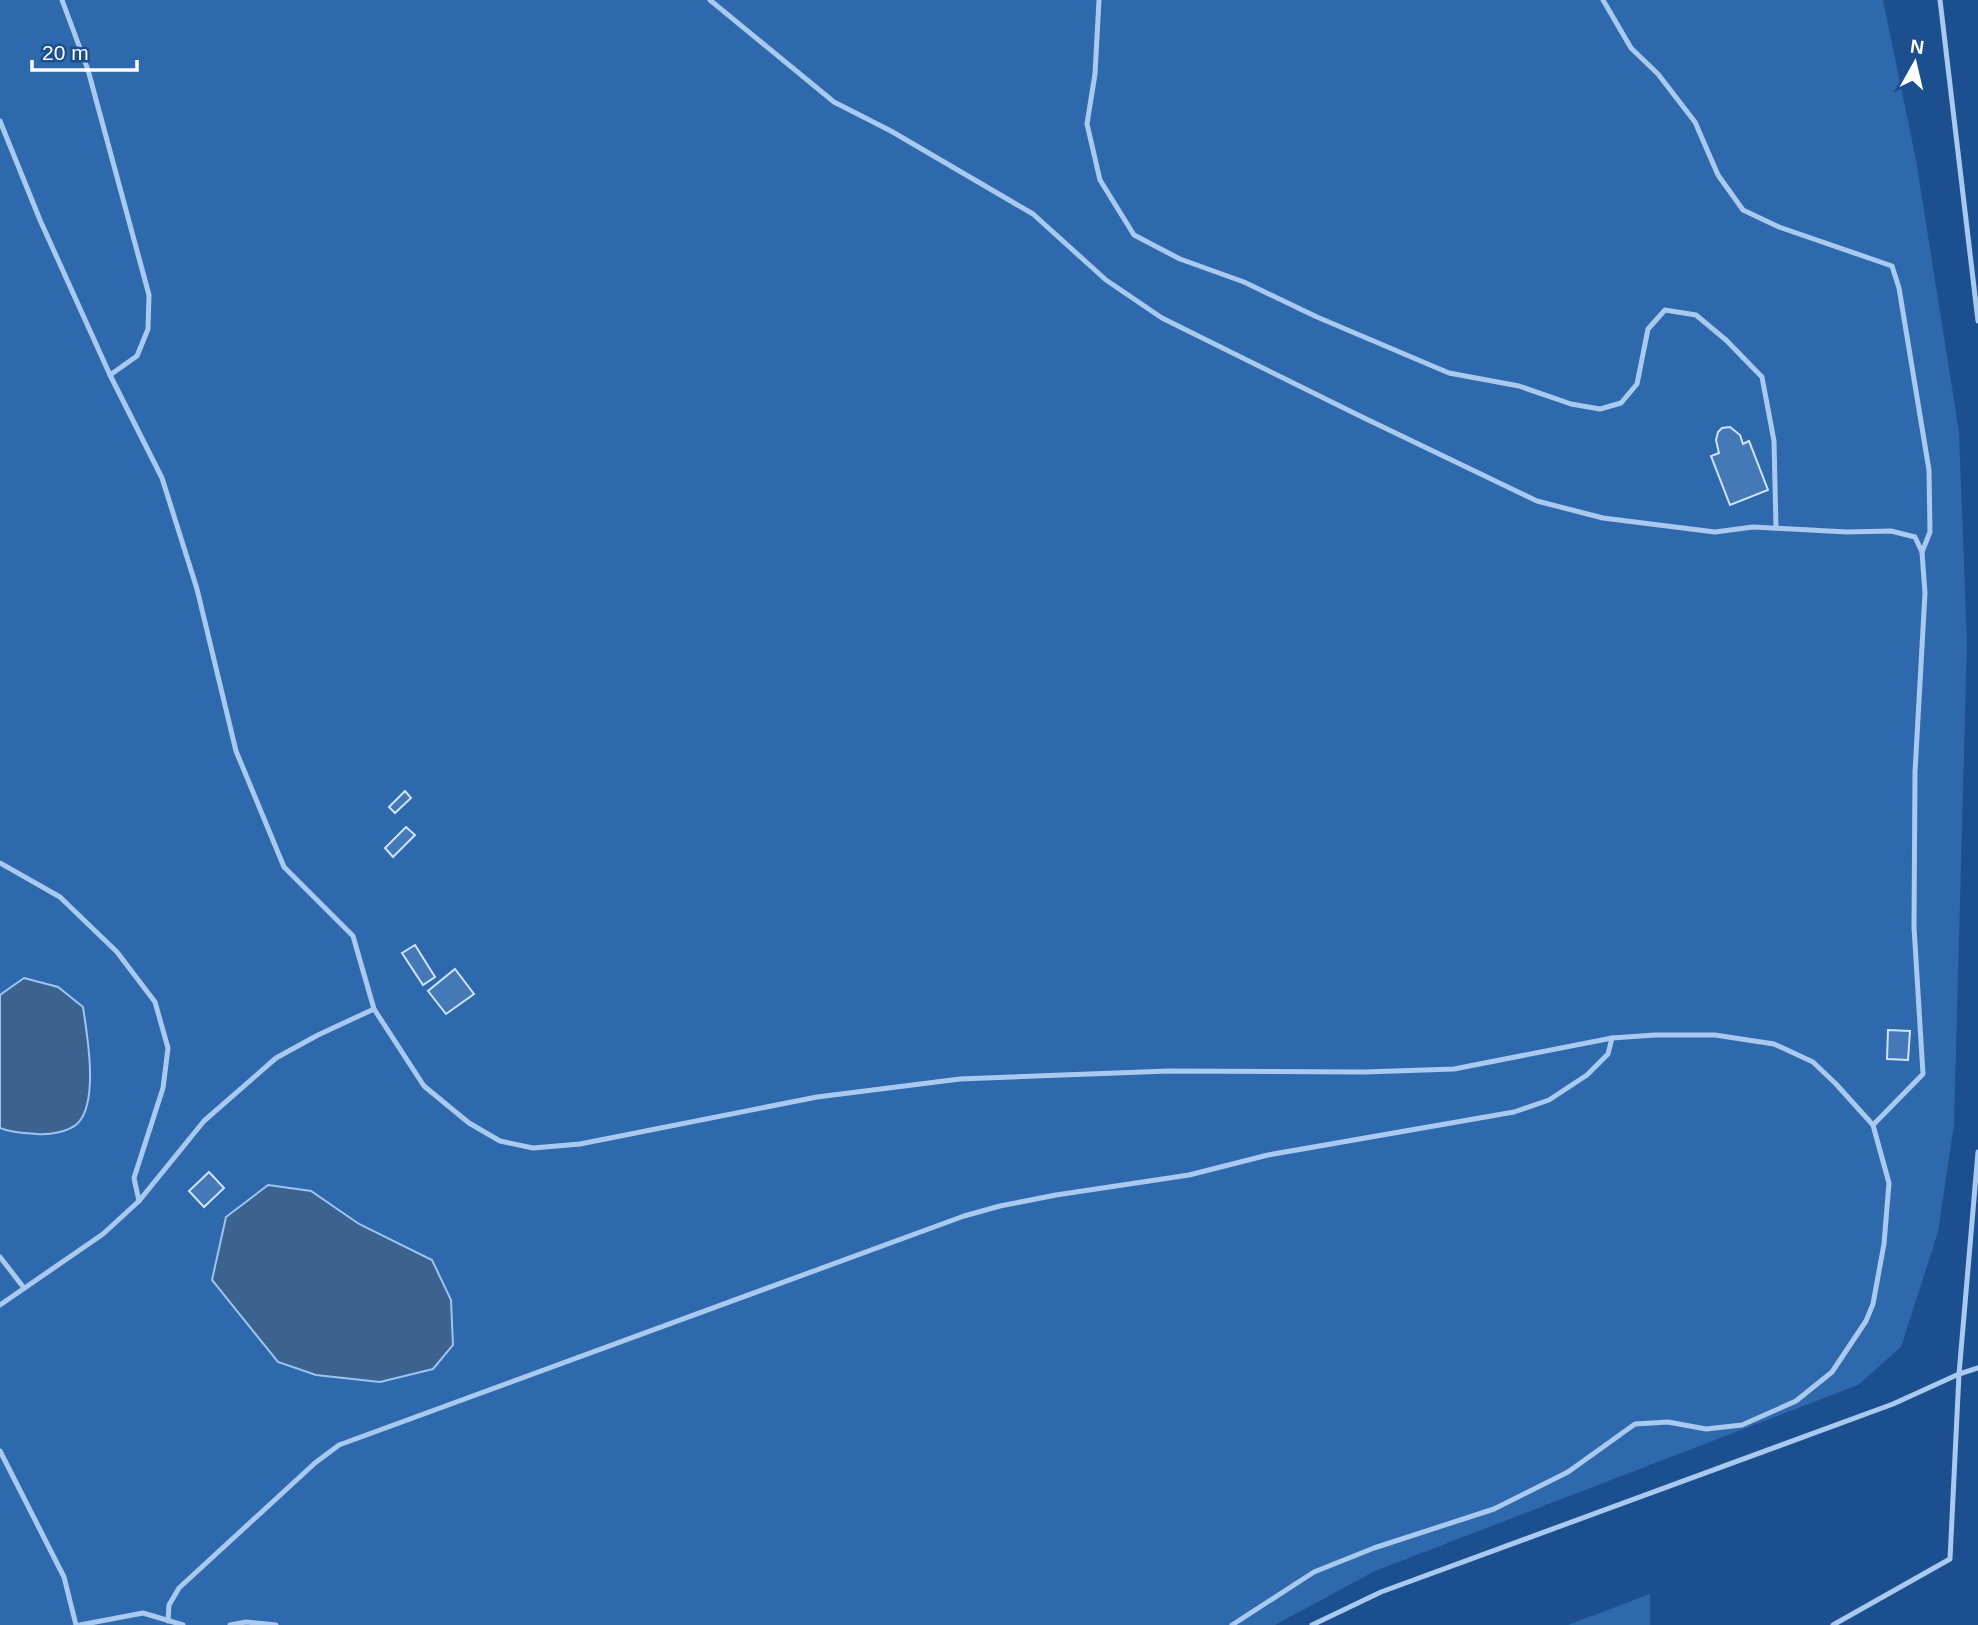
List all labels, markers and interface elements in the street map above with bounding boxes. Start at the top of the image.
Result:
scale bar [32,28,136,72]
north arrow [1880,28,1950,98]
text: N [1909,35,1926,58]
text: 20 m [42,41,89,64]

